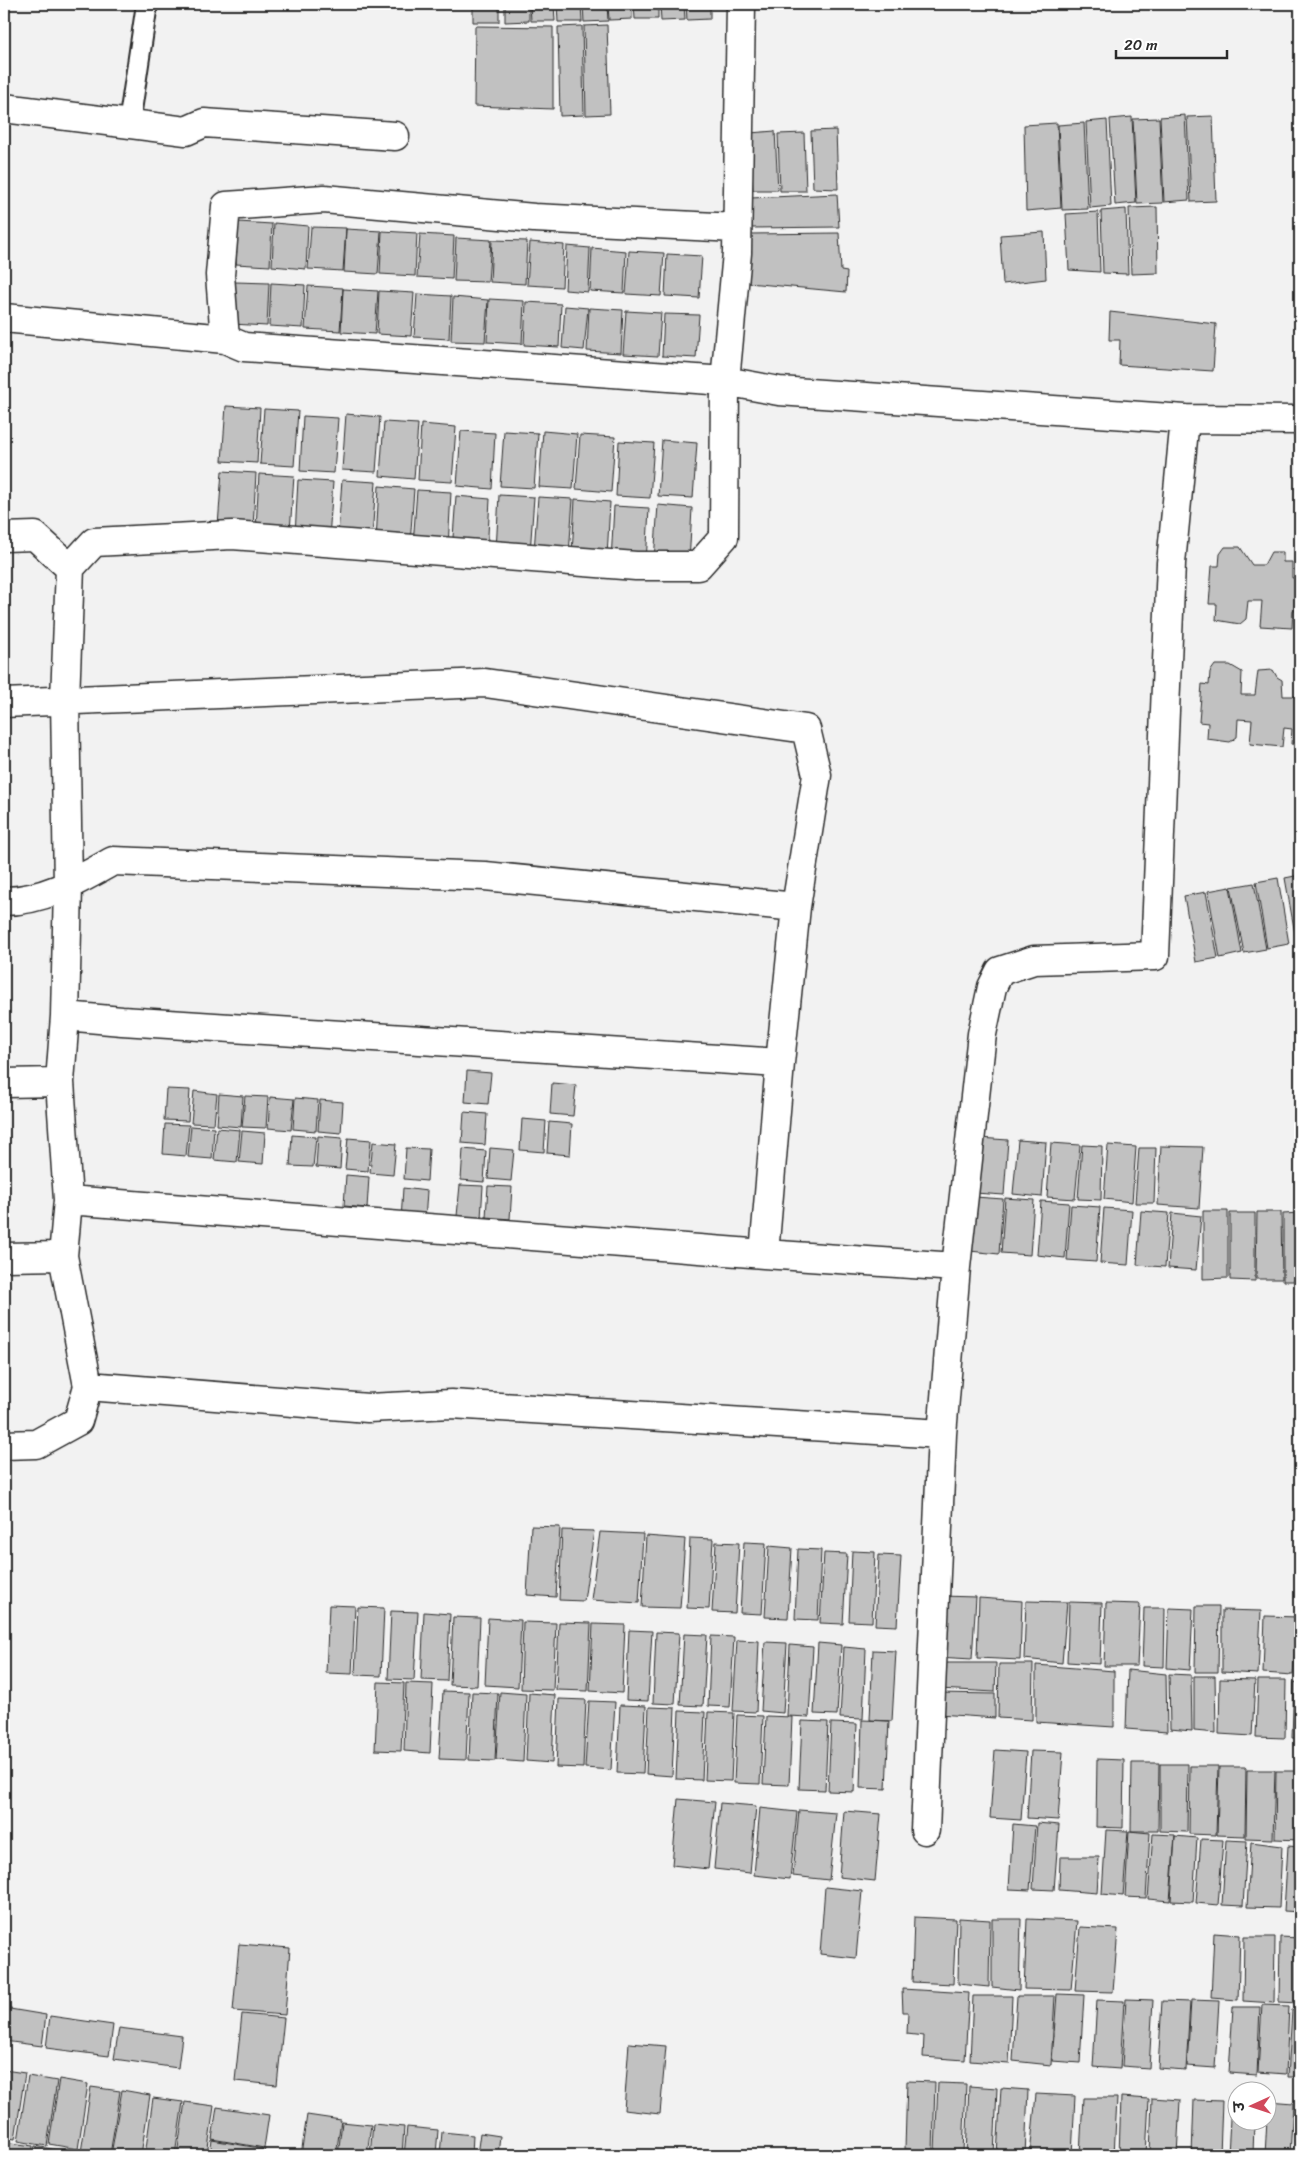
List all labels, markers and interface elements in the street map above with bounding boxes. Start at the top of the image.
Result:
scale bar [1116,28,1228,60]
text: 20 m [1124,32,1158,58]
north arrow [1226,2082,1276,2132]
text: उ [1227,2100,1252,2114]

